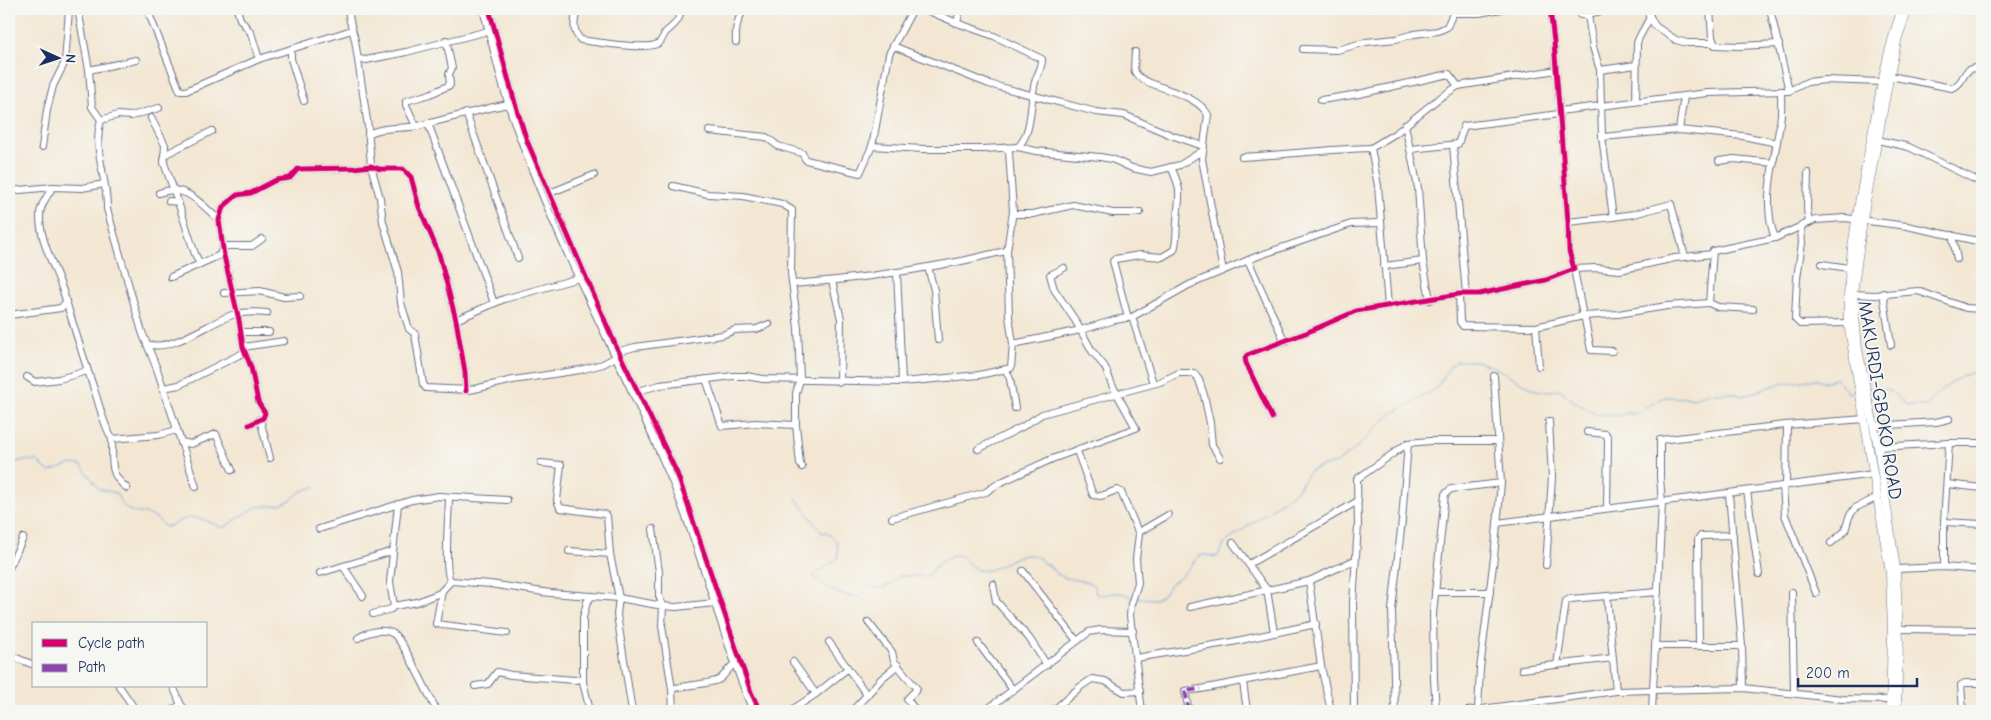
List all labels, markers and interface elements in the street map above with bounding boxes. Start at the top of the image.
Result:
north arrow [32,32,82,82]
text: N [62,54,79,64]
street label: MAKURDI-GBOKO ROAD [1853,299,1907,501]
legend [32,622,208,688]
text: Cycle path [78,634,145,652]
scale bar [1798,655,1917,687]
text: Path [78,658,106,676]
text: 200 m [1806,664,1850,682]

